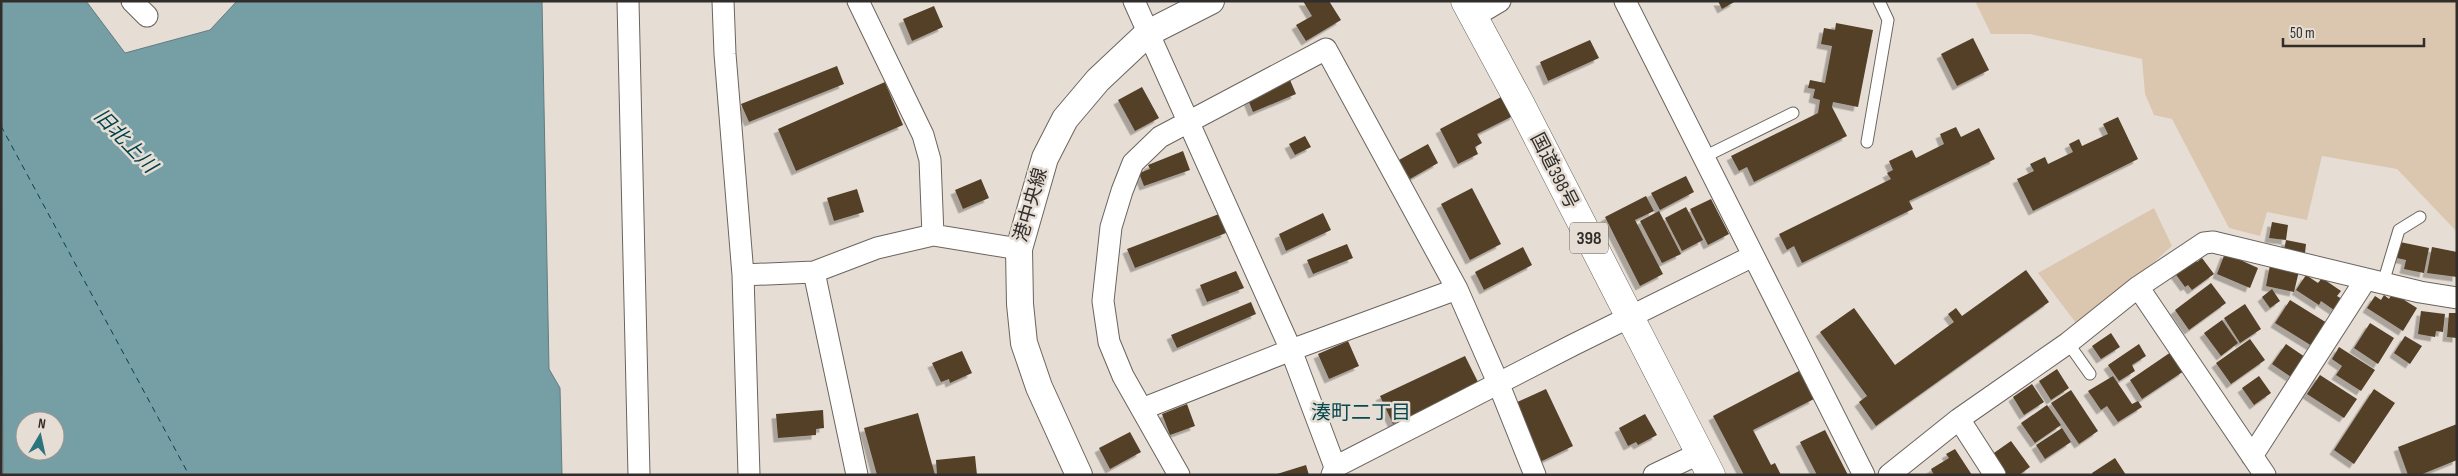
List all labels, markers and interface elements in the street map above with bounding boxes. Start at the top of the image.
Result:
scale bar [2283,15,2424,47]
text: 50 m [2290,24,2315,43]
water label: 旧北上川 [89,104,163,180]
street label: 国道398号 [1525,129,1583,213]
street label: 港中央線 [1009,165,1053,245]
road number: 398 [1570,222,1608,254]
district label: 湊町二丁目 [1311,401,1411,425]
north arrow [15,411,65,461]
text: N [37,415,47,433]

